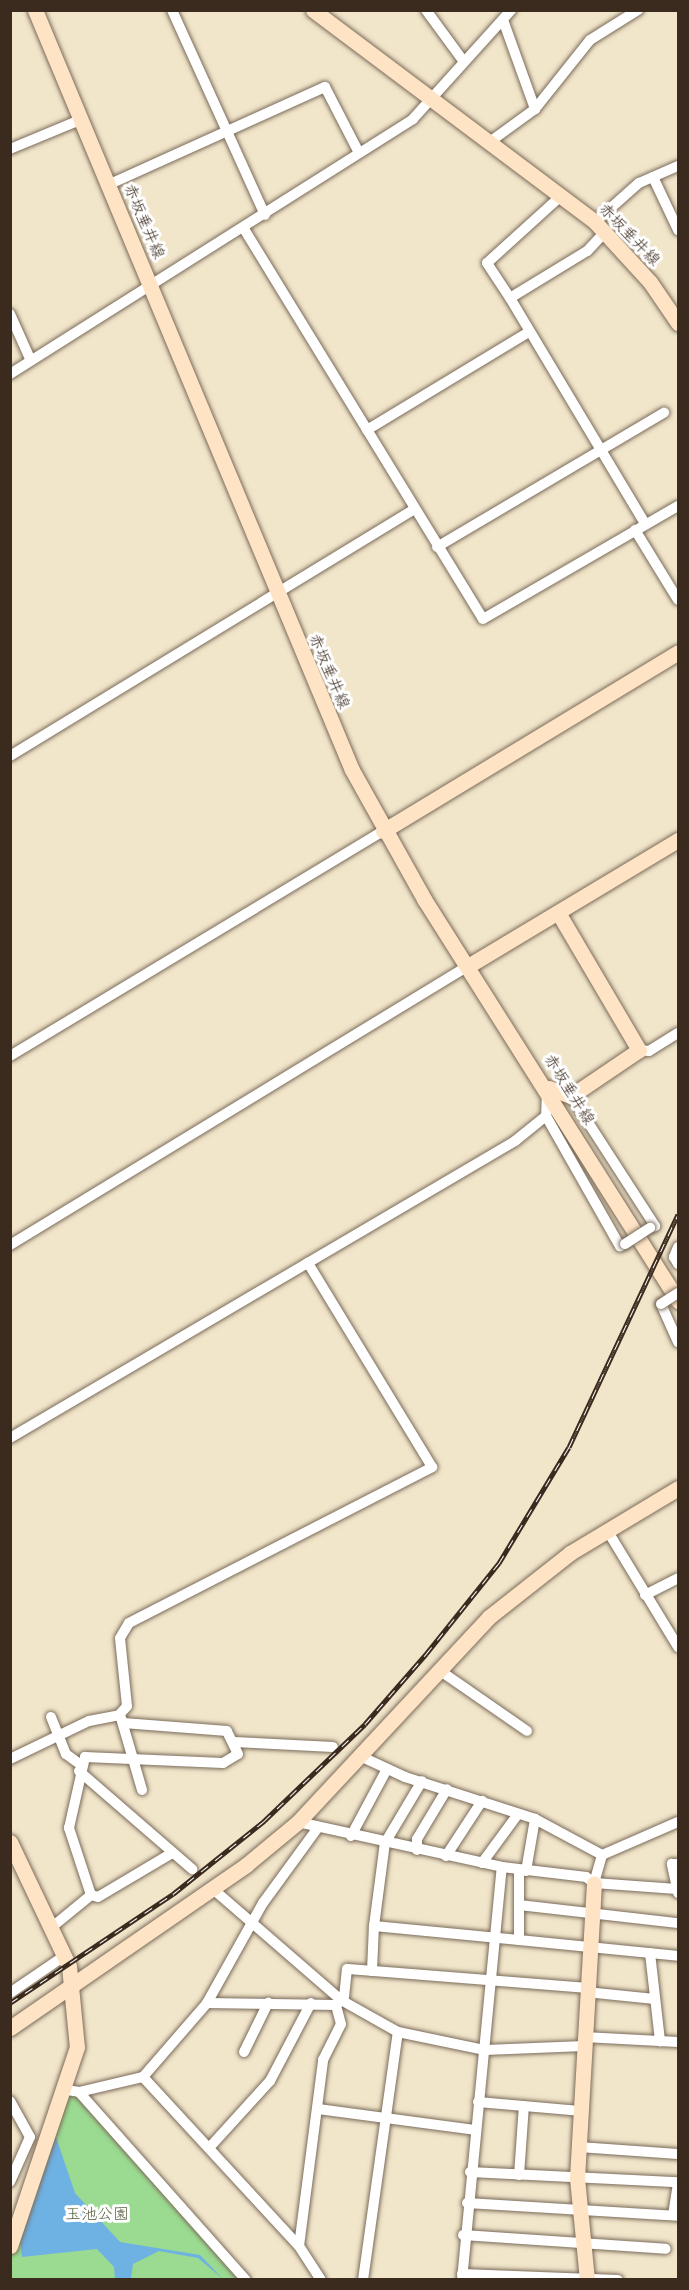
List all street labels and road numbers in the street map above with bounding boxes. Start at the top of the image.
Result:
street label: 赤坂垂井線 [121,180,169,262]
street label: 赤坂垂井線 [595,199,665,269]
street label: 赤坂垂井線 [306,630,354,712]
street label: 赤坂垂井線 [541,1050,599,1128]

